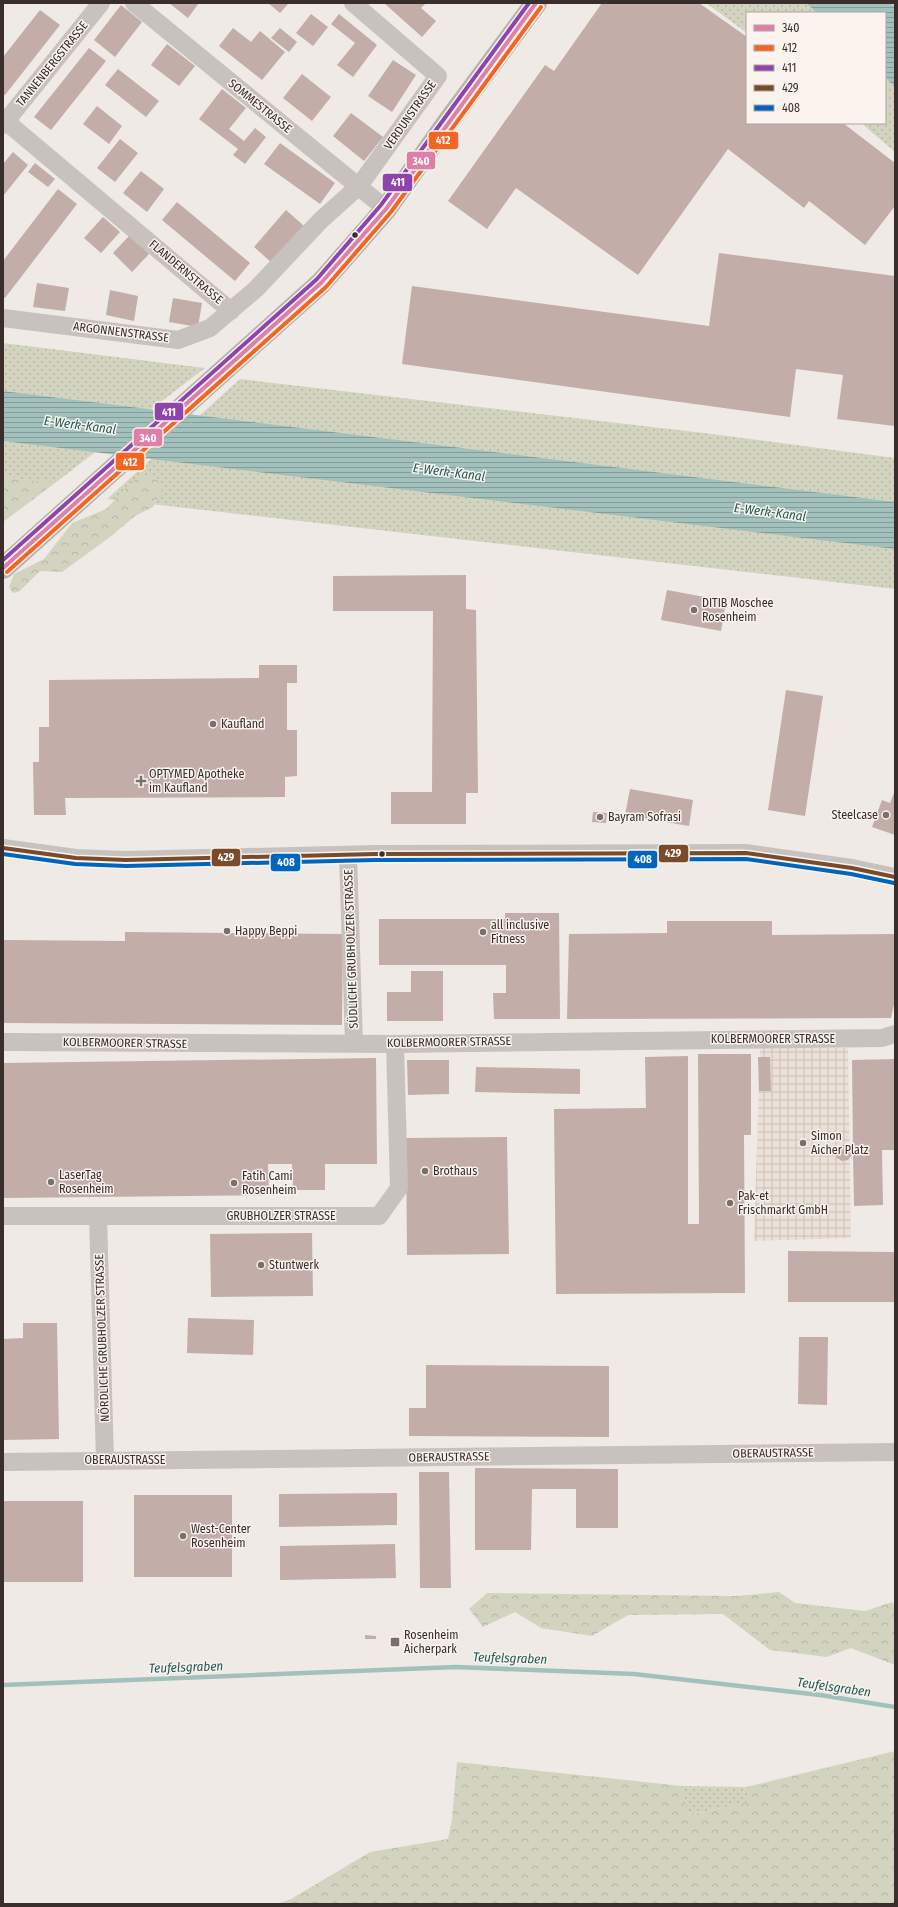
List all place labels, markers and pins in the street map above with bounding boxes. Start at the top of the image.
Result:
unlabelled marker [350,230,360,240]
place label: DITIB Moschee Rosenheim [702,596,774,624]
marker: DITIB Moschee Rosenheim [689,605,699,615]
place label: Kaufland [221,717,265,731]
marker: Kaufland [208,719,218,729]
place label: OPTYMED Apotheke im Kaufland [149,767,245,795]
marker: OPTYMED Apotheke im Kaufland [136,776,146,786]
place label: Steelcase [831,808,878,822]
place label: Bayram Sofrasi [608,810,681,824]
marker: Steelcase [881,810,891,820]
marker: Bayram Sofrasi [595,812,605,822]
unlabelled marker [377,849,387,859]
place label: all inclusive Fitness [491,918,549,946]
place label: Happy Beppi [235,924,297,938]
marker: Happy Beppi [222,926,232,936]
marker: all inclusive Fitness [478,927,488,937]
place label: Simon Aicher Platz [811,1129,869,1157]
marker: Simon Aicher Platz [798,1138,808,1148]
place label: Brothaus [433,1164,477,1178]
marker: Brothaus [420,1166,430,1176]
place label: LaserTag Rosenheim [59,1168,114,1196]
place label: Fatih Cami Rosenheim [242,1169,297,1197]
marker: LaserTag Rosenheim [46,1177,56,1187]
marker: Fatih Cami Rosenheim [229,1178,239,1188]
place label: Pak-et Frischmarkt GmbH [738,1189,828,1217]
marker: Pak-et Frischmarkt GmbH [725,1198,735,1208]
place label: Stuntwerk [269,1258,319,1272]
marker: Stuntwerk [256,1260,266,1270]
place label: West-Center Rosenheim [191,1522,252,1550]
marker: West-Center Rosenheim [178,1531,188,1541]
place label: Rosenheim Aicherpark [404,1628,459,1656]
marker: Rosenheim Aicherpark [389,1636,401,1648]

